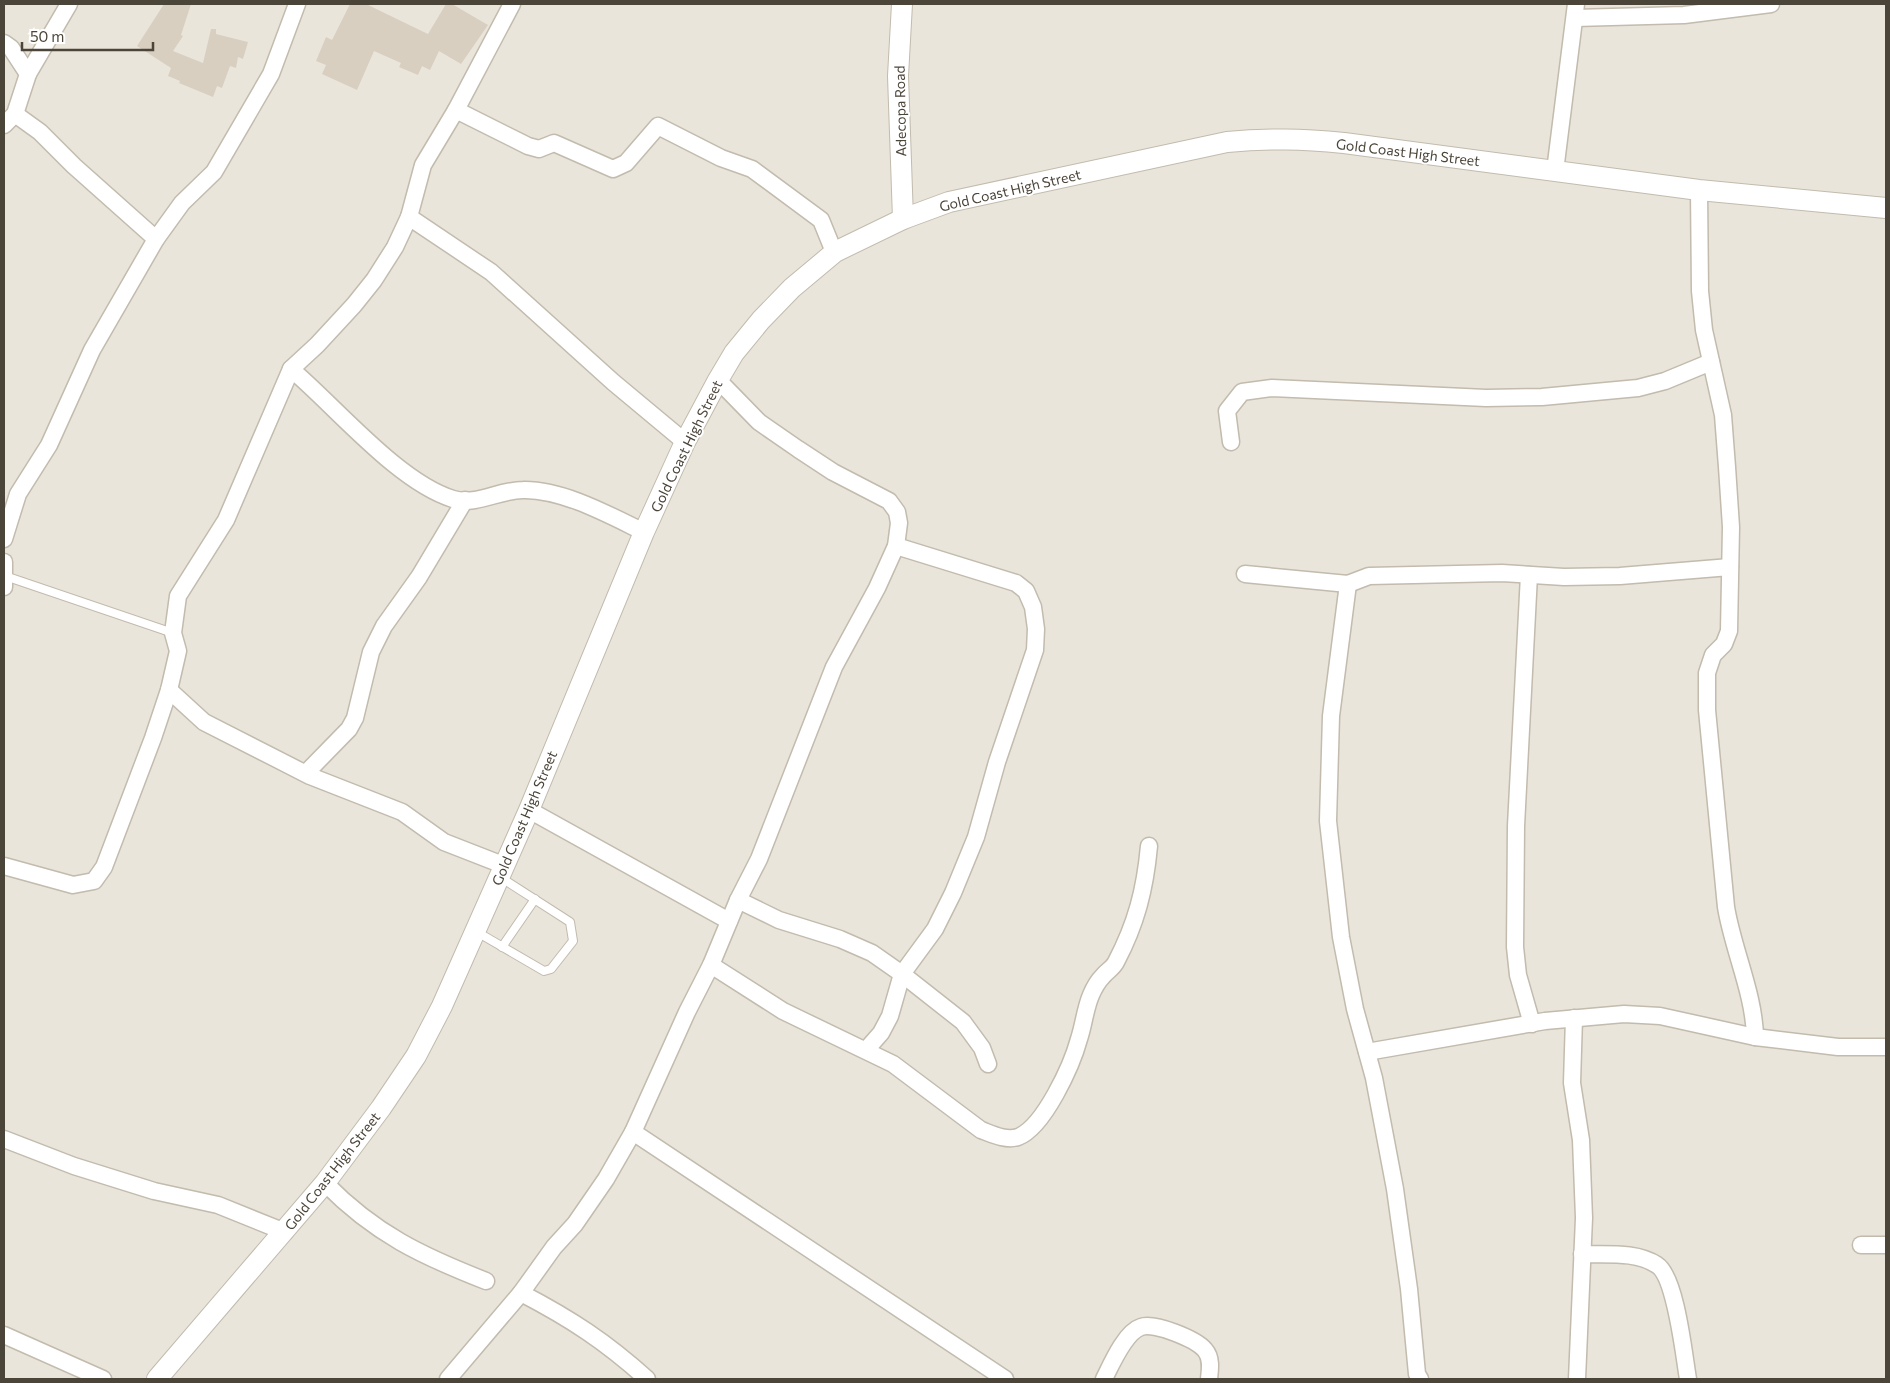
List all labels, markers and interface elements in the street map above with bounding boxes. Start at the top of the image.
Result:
scale bar [22,20,154,52]
text: 50 m [30,27,64,45]
street label: Adecopa Road [891,65,909,157]
street label: Gold Coast High Street [1335,135,1481,169]
street label: Gold Coast High Street [937,165,1083,215]
street label: Gold Coast High Street [647,377,726,515]
street label: Gold Coast High Street [488,748,560,888]
street label: Gold Coast High Street [281,1108,383,1233]

